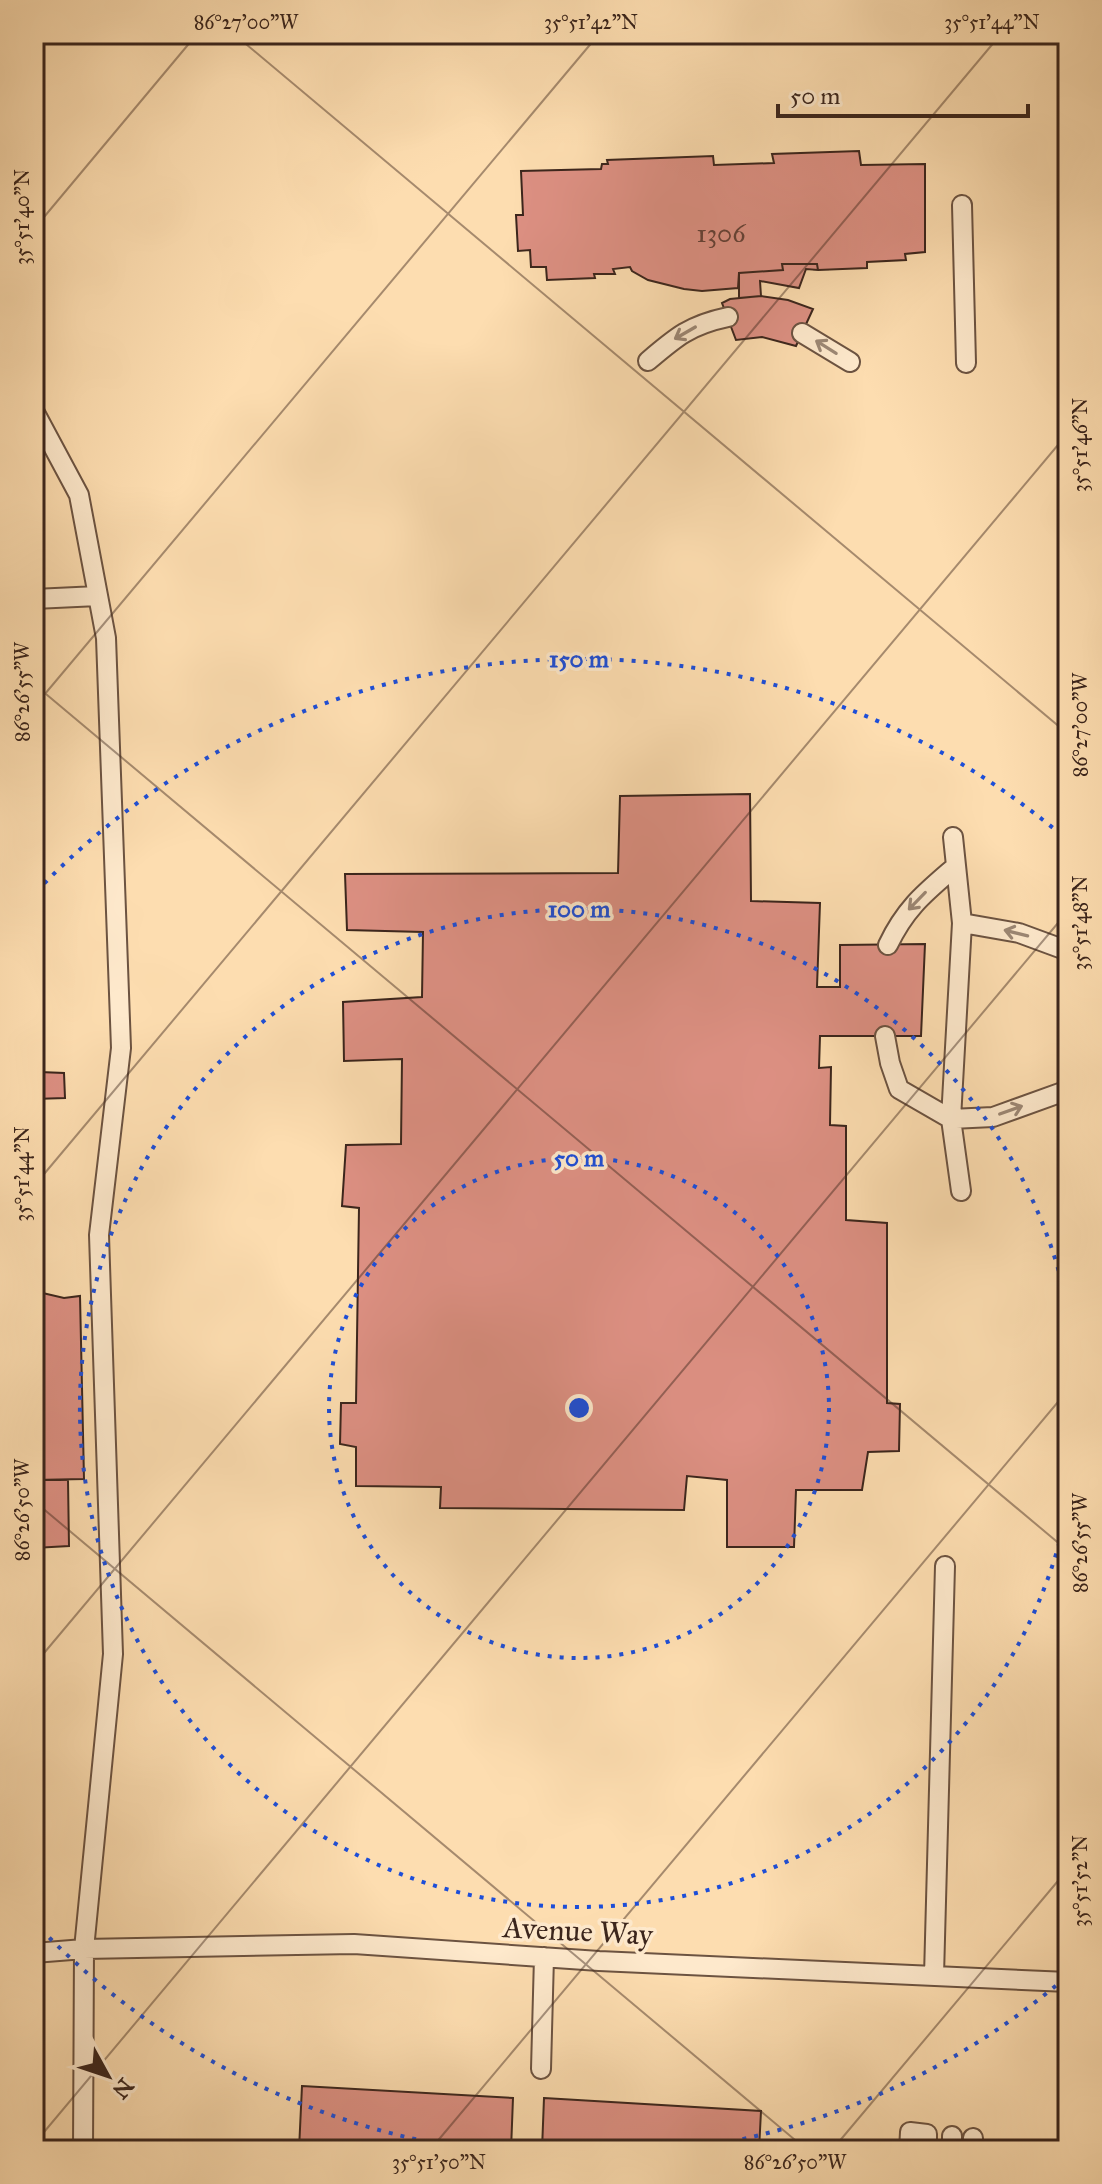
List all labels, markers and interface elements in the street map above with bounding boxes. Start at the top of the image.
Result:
text: 86°27'00"W [194,10,299,34]
text: 35°51'42"N [544,10,638,34]
text: 35°51'44"N [944,10,1040,34]
scale bar [778,68,1028,118]
text: 50 m [790,81,840,111]
text: 35°51'40"N [10,169,34,265]
house number: 1306 [696,217,746,249]
one-way arrow [674,325,697,341]
one-way arrow [815,339,838,355]
text: 35°51'46"N [1068,398,1092,492]
text: 86°26'55"W [10,641,34,742]
text: 150 m [549,644,610,674]
text: 86°27'00"W [1068,672,1092,777]
text: 35°51'48"N [1068,876,1092,970]
one-way arrow [908,891,927,910]
text: 100 m [548,894,611,924]
one-way arrow [1003,925,1029,940]
one-way arrow [998,1102,1023,1117]
text: 35°51'44"N [10,1126,34,1222]
text: 50 m [554,1143,605,1173]
centre of rings [565,1394,593,1422]
text: 86°26'50"W [10,1458,34,1561]
text: 86°26'55"W [1068,1492,1092,1593]
text: 35°51'52"N [1068,1835,1092,1927]
street label: Avenue Way [500,1909,655,1953]
north arrow [68,2036,148,2116]
text: N [106,2073,139,2105]
text: 35°51'50"N [392,2150,486,2174]
text: 86°26'50"W [744,2150,847,2174]

